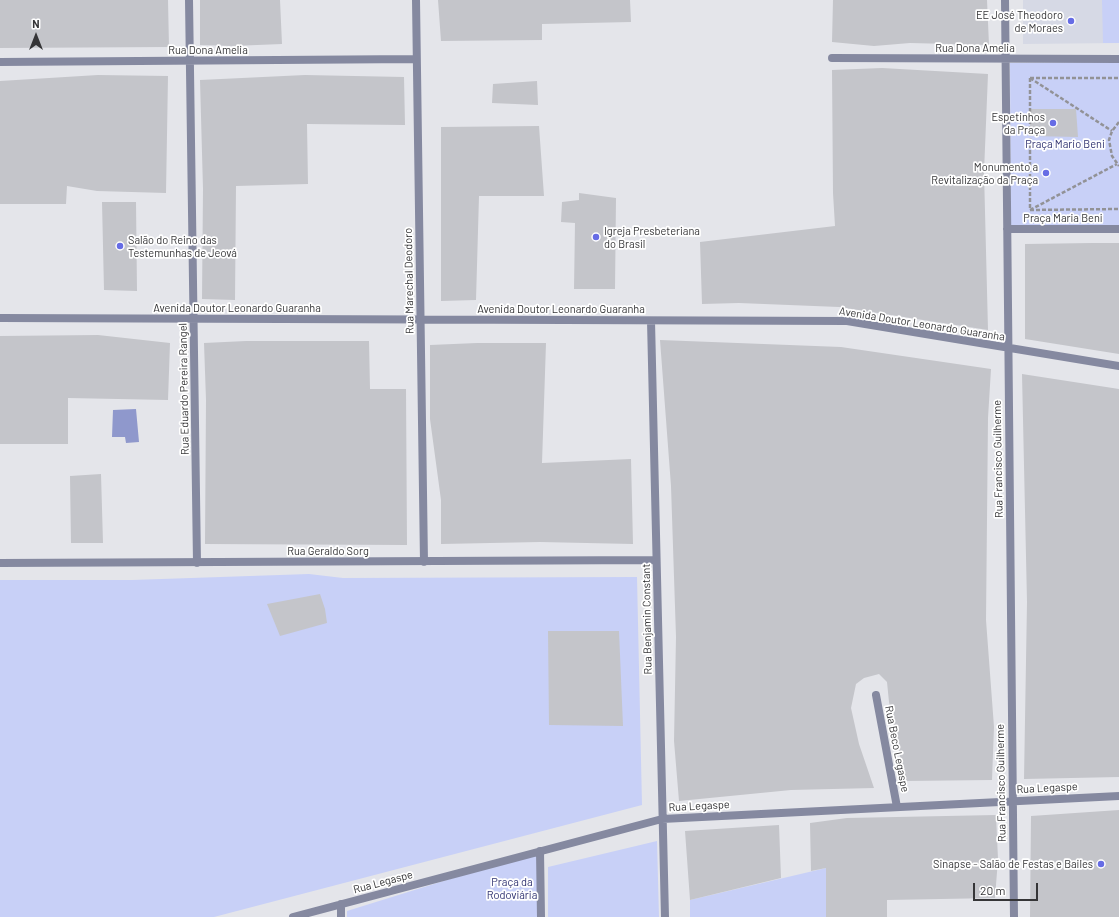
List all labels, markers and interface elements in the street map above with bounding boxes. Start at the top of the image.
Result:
place label: EE José Theodoro de Moraes [976,8,1063,34]
north arrow [16,16,56,56]
marker: EE José Theodoro de Moraes [1066,16,1076,26]
text: N [32,17,40,30]
street label: Rua Dona Amelia [935,41,1015,55]
street label: Rua Dona Amelia [168,43,248,57]
place label: Espetinhos da Praça [991,110,1045,136]
marker: Espetinhos da Praça [1048,118,1058,128]
park label: Praça Mario Beni [1025,137,1105,151]
place label: Monumento a Revitalização da Praça [931,160,1038,186]
marker: Monumento a Revitalização da Praça [1041,168,1051,178]
street label: Praça Maria Beni [1023,211,1103,225]
place label: Igreja Presbeteriana do Brasil [604,224,700,250]
street label: Rua Marechal Deodoro [401,228,417,334]
marker: Igreja Presbeteriana do Brasil [591,232,601,242]
place label: Salão do Reino das Testemunhas de Jeová [128,233,237,259]
marker: Salão do Reino das Testemunhas de Jeová [115,241,125,251]
street label: Avenida Doutor Leonardo Guaranha [153,301,321,315]
street label: Avenida Doutor Leonardo Guaranha [477,302,645,316]
street label: Avenida Doutor Leonardo Guaranha [838,304,1006,344]
street label: Rua Eduardo Pereira Rangel [176,323,192,455]
street label: Rua Francisco Guilherme [990,400,1006,518]
street label: Rua Geraldo Sorg [287,544,369,558]
street label: Rua Benjamin Constant [639,563,655,675]
street label: Rua Beco Legaspe [882,705,912,793]
street label: Rua Francisco Guilherme [993,724,1009,842]
street label: Rua Legaspe [1016,780,1078,796]
street label: Rua Legaspe [668,798,730,814]
place label: Sinapse - Salão de Festas e Bailes [933,857,1093,871]
marker: Sinapse - Salão de Festas e Bailes [1096,859,1106,869]
street label: Rua Legaspe [352,868,414,896]
park label: Praça da Rodoviária [487,875,537,901]
scale bar [975,875,1040,901]
text: 20 m [980,883,1006,897]

